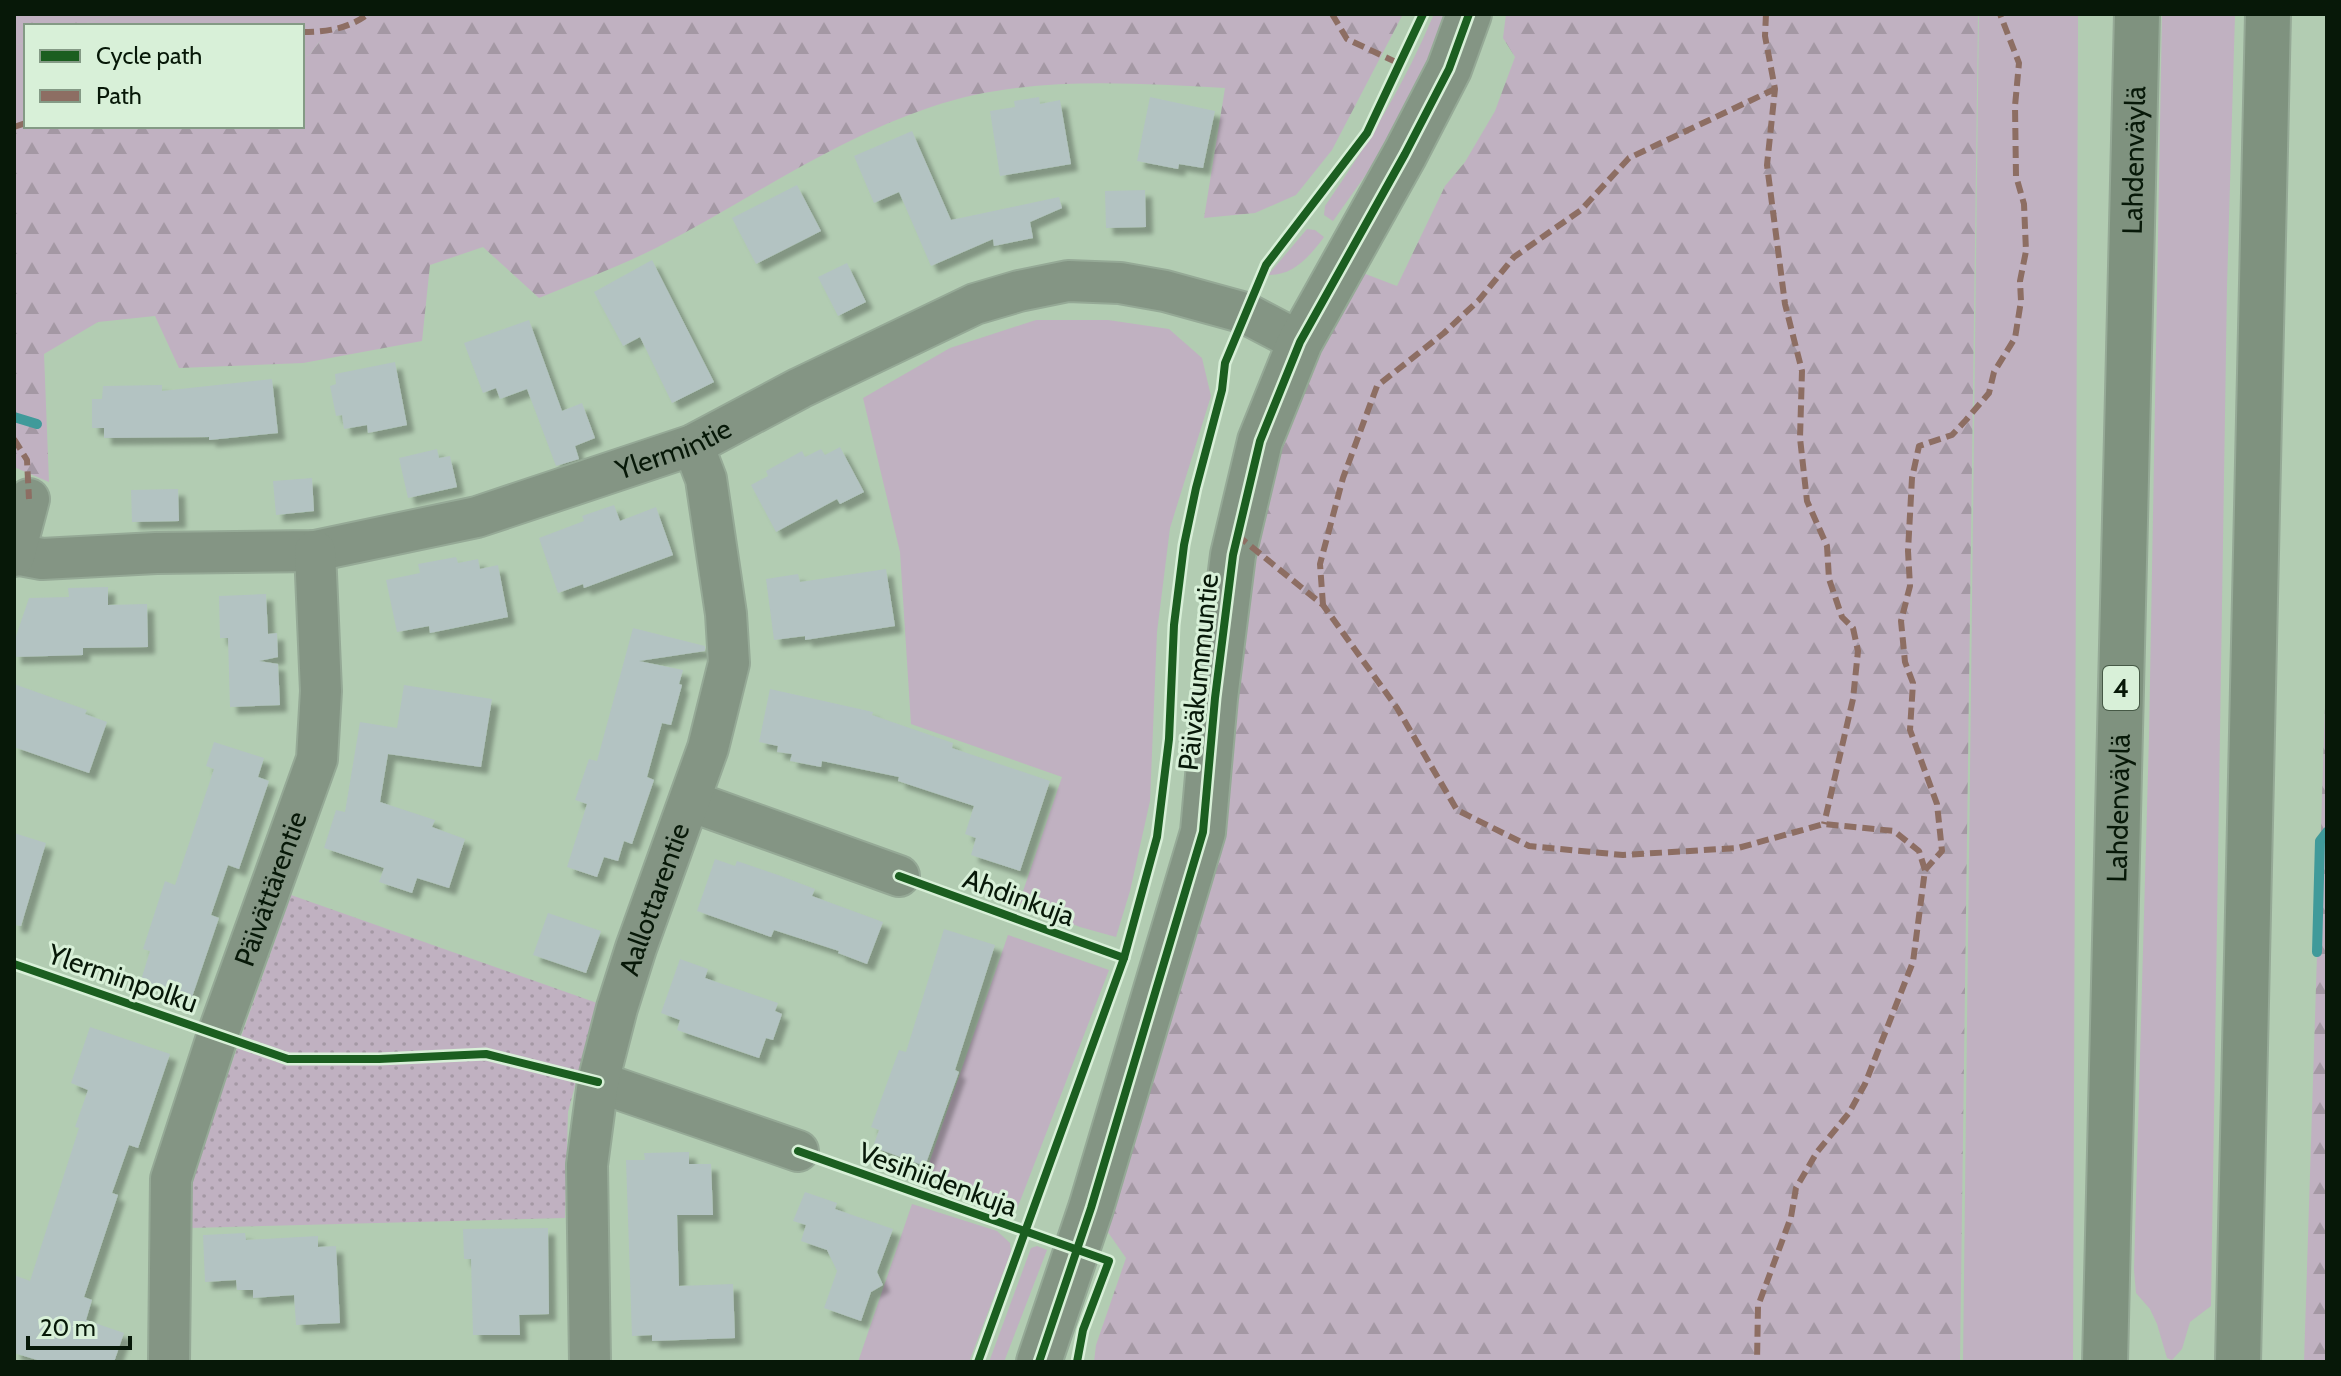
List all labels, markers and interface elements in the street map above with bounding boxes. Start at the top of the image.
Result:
legend [24,24,304,128]
text: Cycle path [96,41,202,70]
text: Path [96,81,142,110]
street label: Lahdenväylä [2115,85,2152,235]
street label: Ylermintie [610,411,737,487]
street label: Päiväkummuntie [1171,572,1225,772]
road number: 4 [2103,666,2139,710]
street label: Lahdenväylä [2099,733,2137,883]
street label: Päivättärentie [227,807,314,971]
street label: Aallottarentie [611,818,697,980]
street label: Ahdinkuja [959,861,1080,933]
street label: Ylerminpolku [43,936,203,1020]
street label: Vesihiidenkuja [854,1135,1023,1224]
scale bar [28,1300,130,1350]
text: 20 m [40,1313,96,1342]

